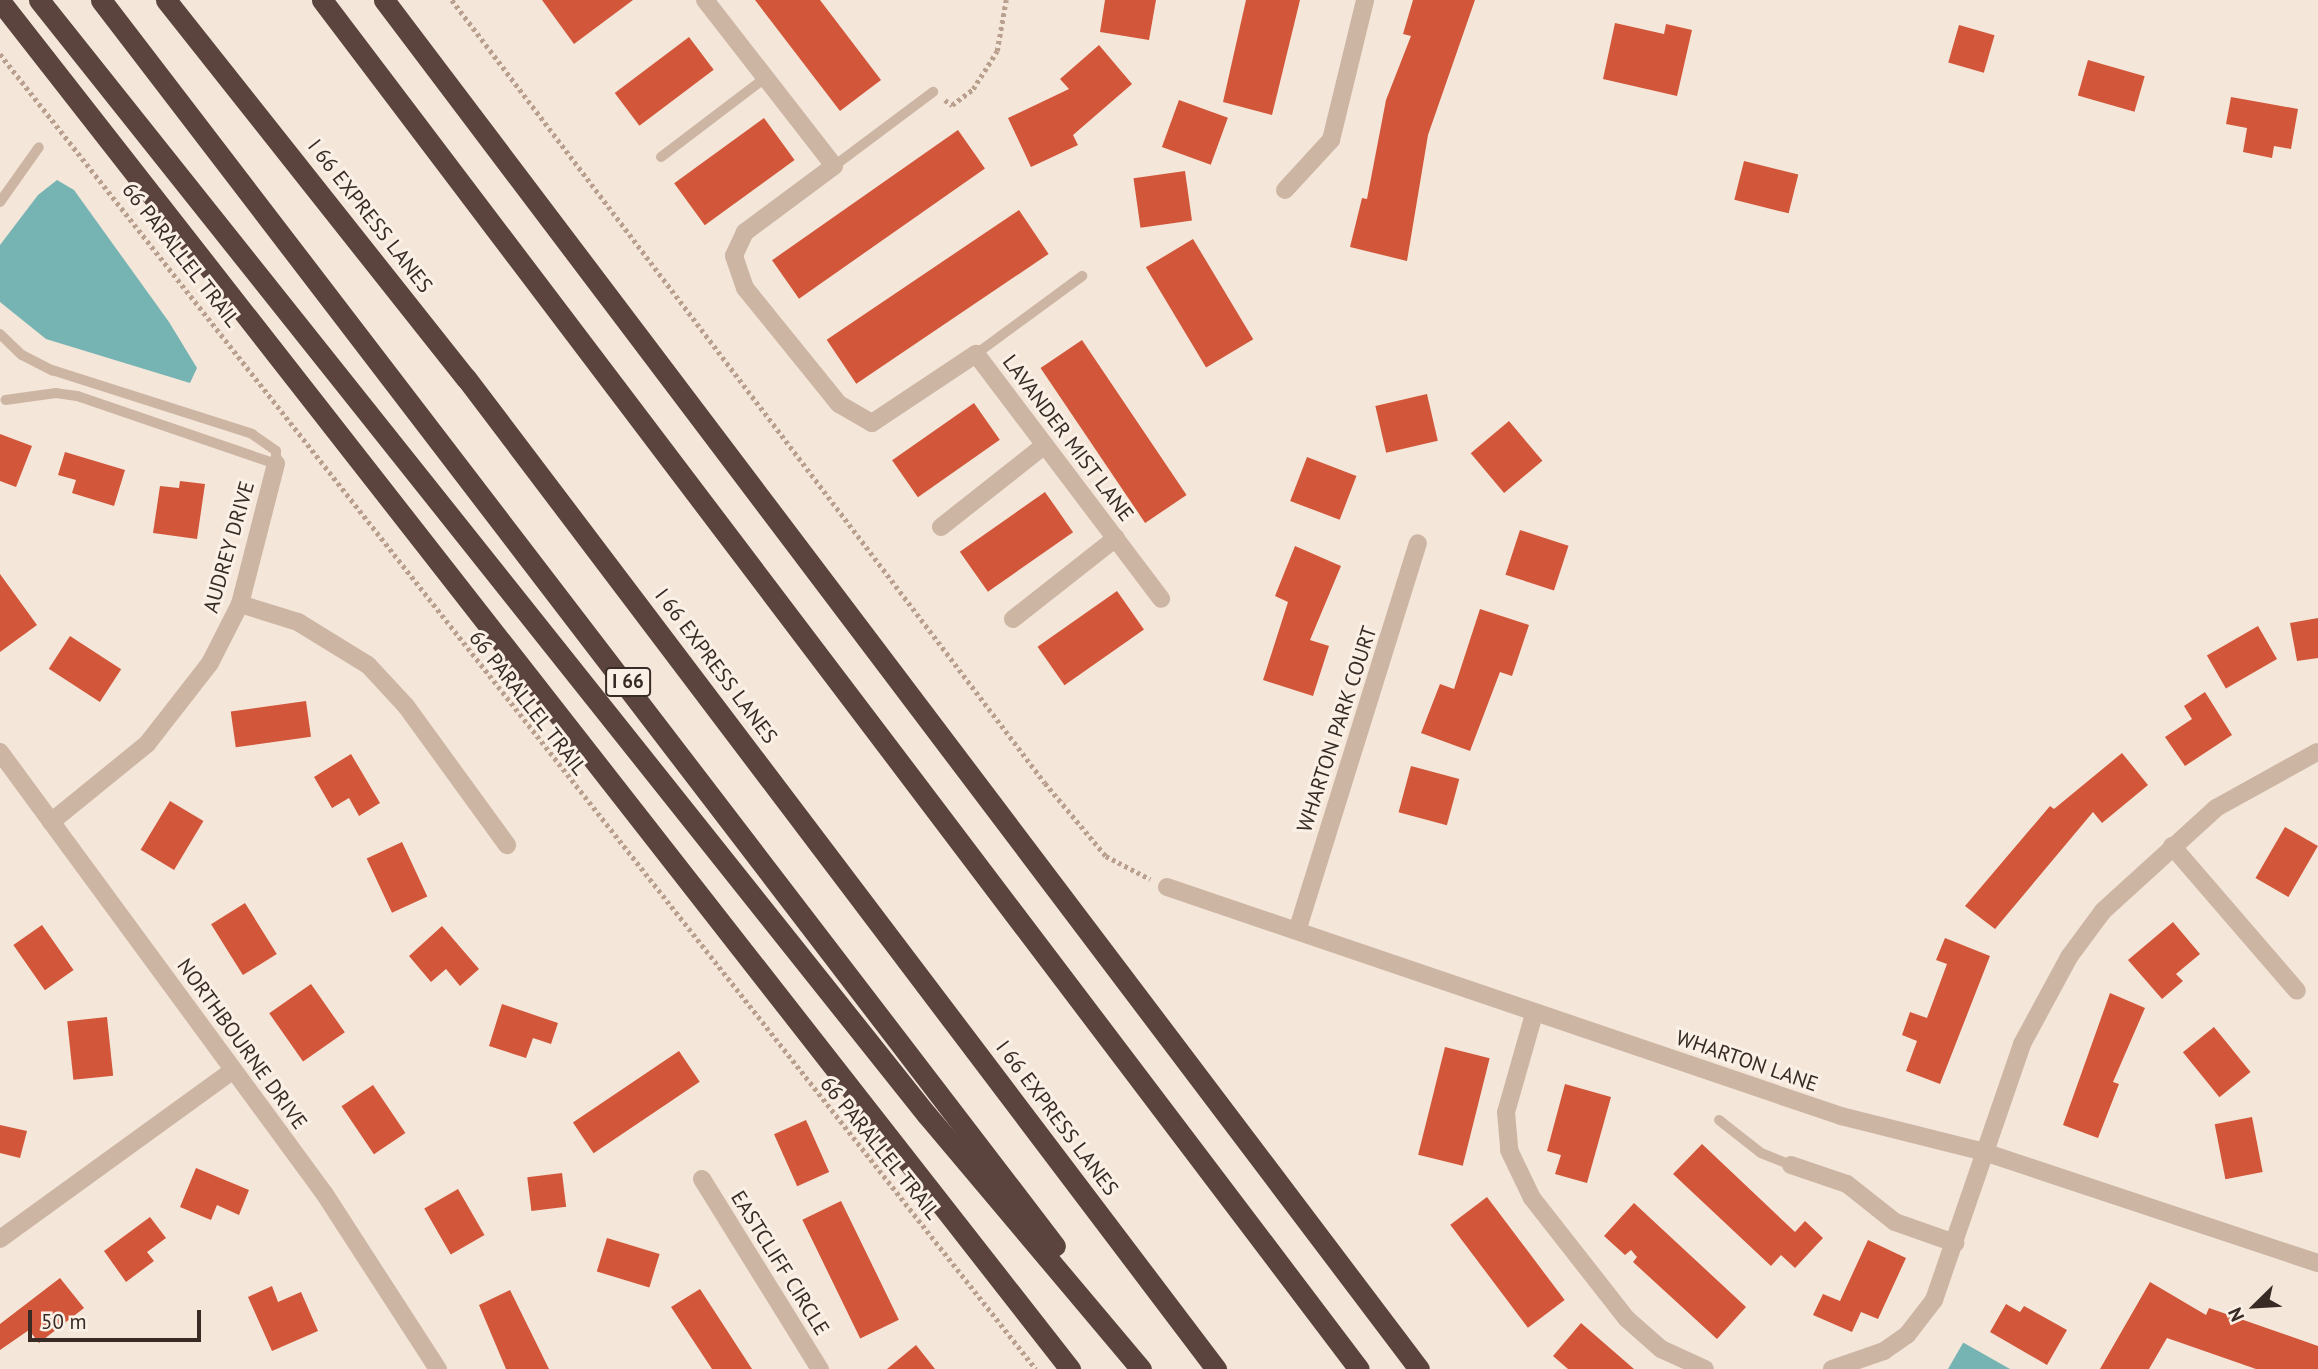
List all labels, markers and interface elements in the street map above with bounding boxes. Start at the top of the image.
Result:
street label: I 66 EXPRESS LANES [302,134,438,298]
street label: 66 PARALLEL TRAIL [116,177,246,333]
street label: LAVANDER MIST LANE [997,350,1139,526]
street label: AUDREY DRIVE [198,478,260,616]
street label: I 66 EXPRESS LANES [649,583,783,749]
street label: WHARTON PARK COURT [1292,623,1382,835]
street label: 66 PARALLEL TRAIL [463,625,593,781]
road number: I 66 [604,666,652,698]
street label: NORTHBOURNE DRIVE [172,954,312,1134]
street label: WHARTON LANE [1673,1025,1821,1097]
street label: I 66 EXPRESS LANES [990,1035,1124,1201]
street label: 66 PARALLEL TRAIL [814,1071,946,1225]
street label: EASTCLIFF CIRCLE [725,1186,835,1340]
north arrow [2220,1271,2290,1341]
scale bar [32,1296,205,1340]
text: N [2222,1304,2249,1325]
text: 50 m [41,1308,87,1335]

